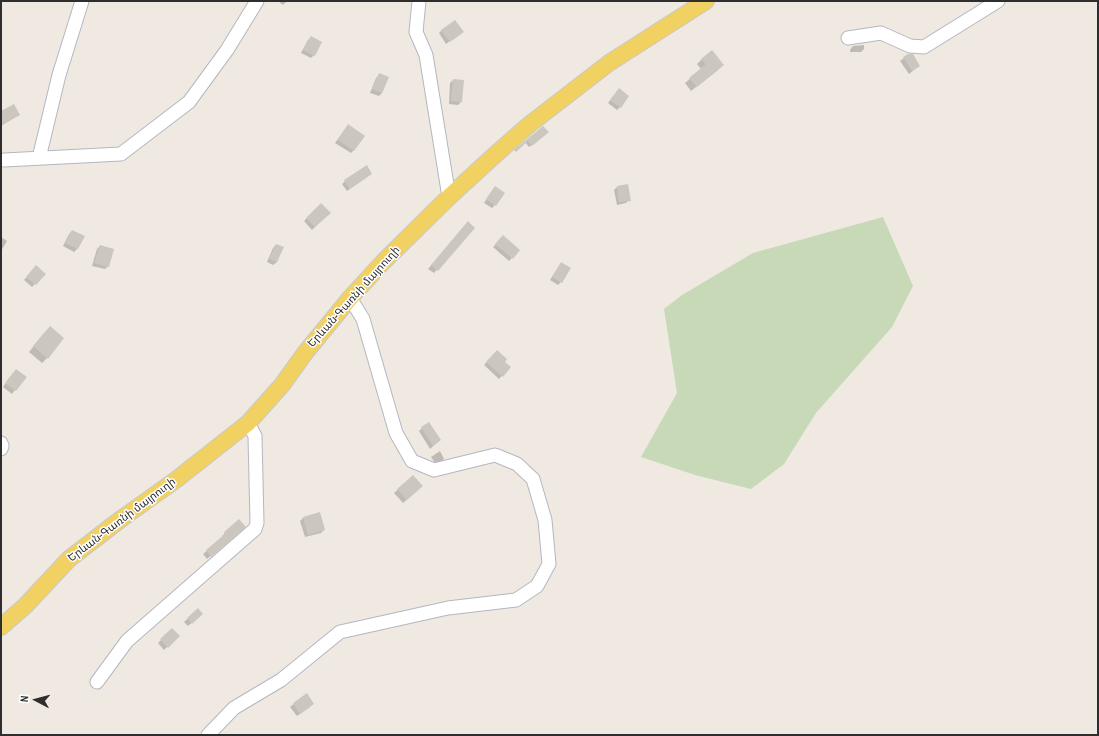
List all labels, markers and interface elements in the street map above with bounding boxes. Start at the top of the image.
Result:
street label: Երևան-Գառնի մայրուղի [305,244,403,350]
street label: Երևան-Գառնի մայրուղի [66,475,178,565]
north arrow [16,680,56,720]
text: N [17,695,31,703]

